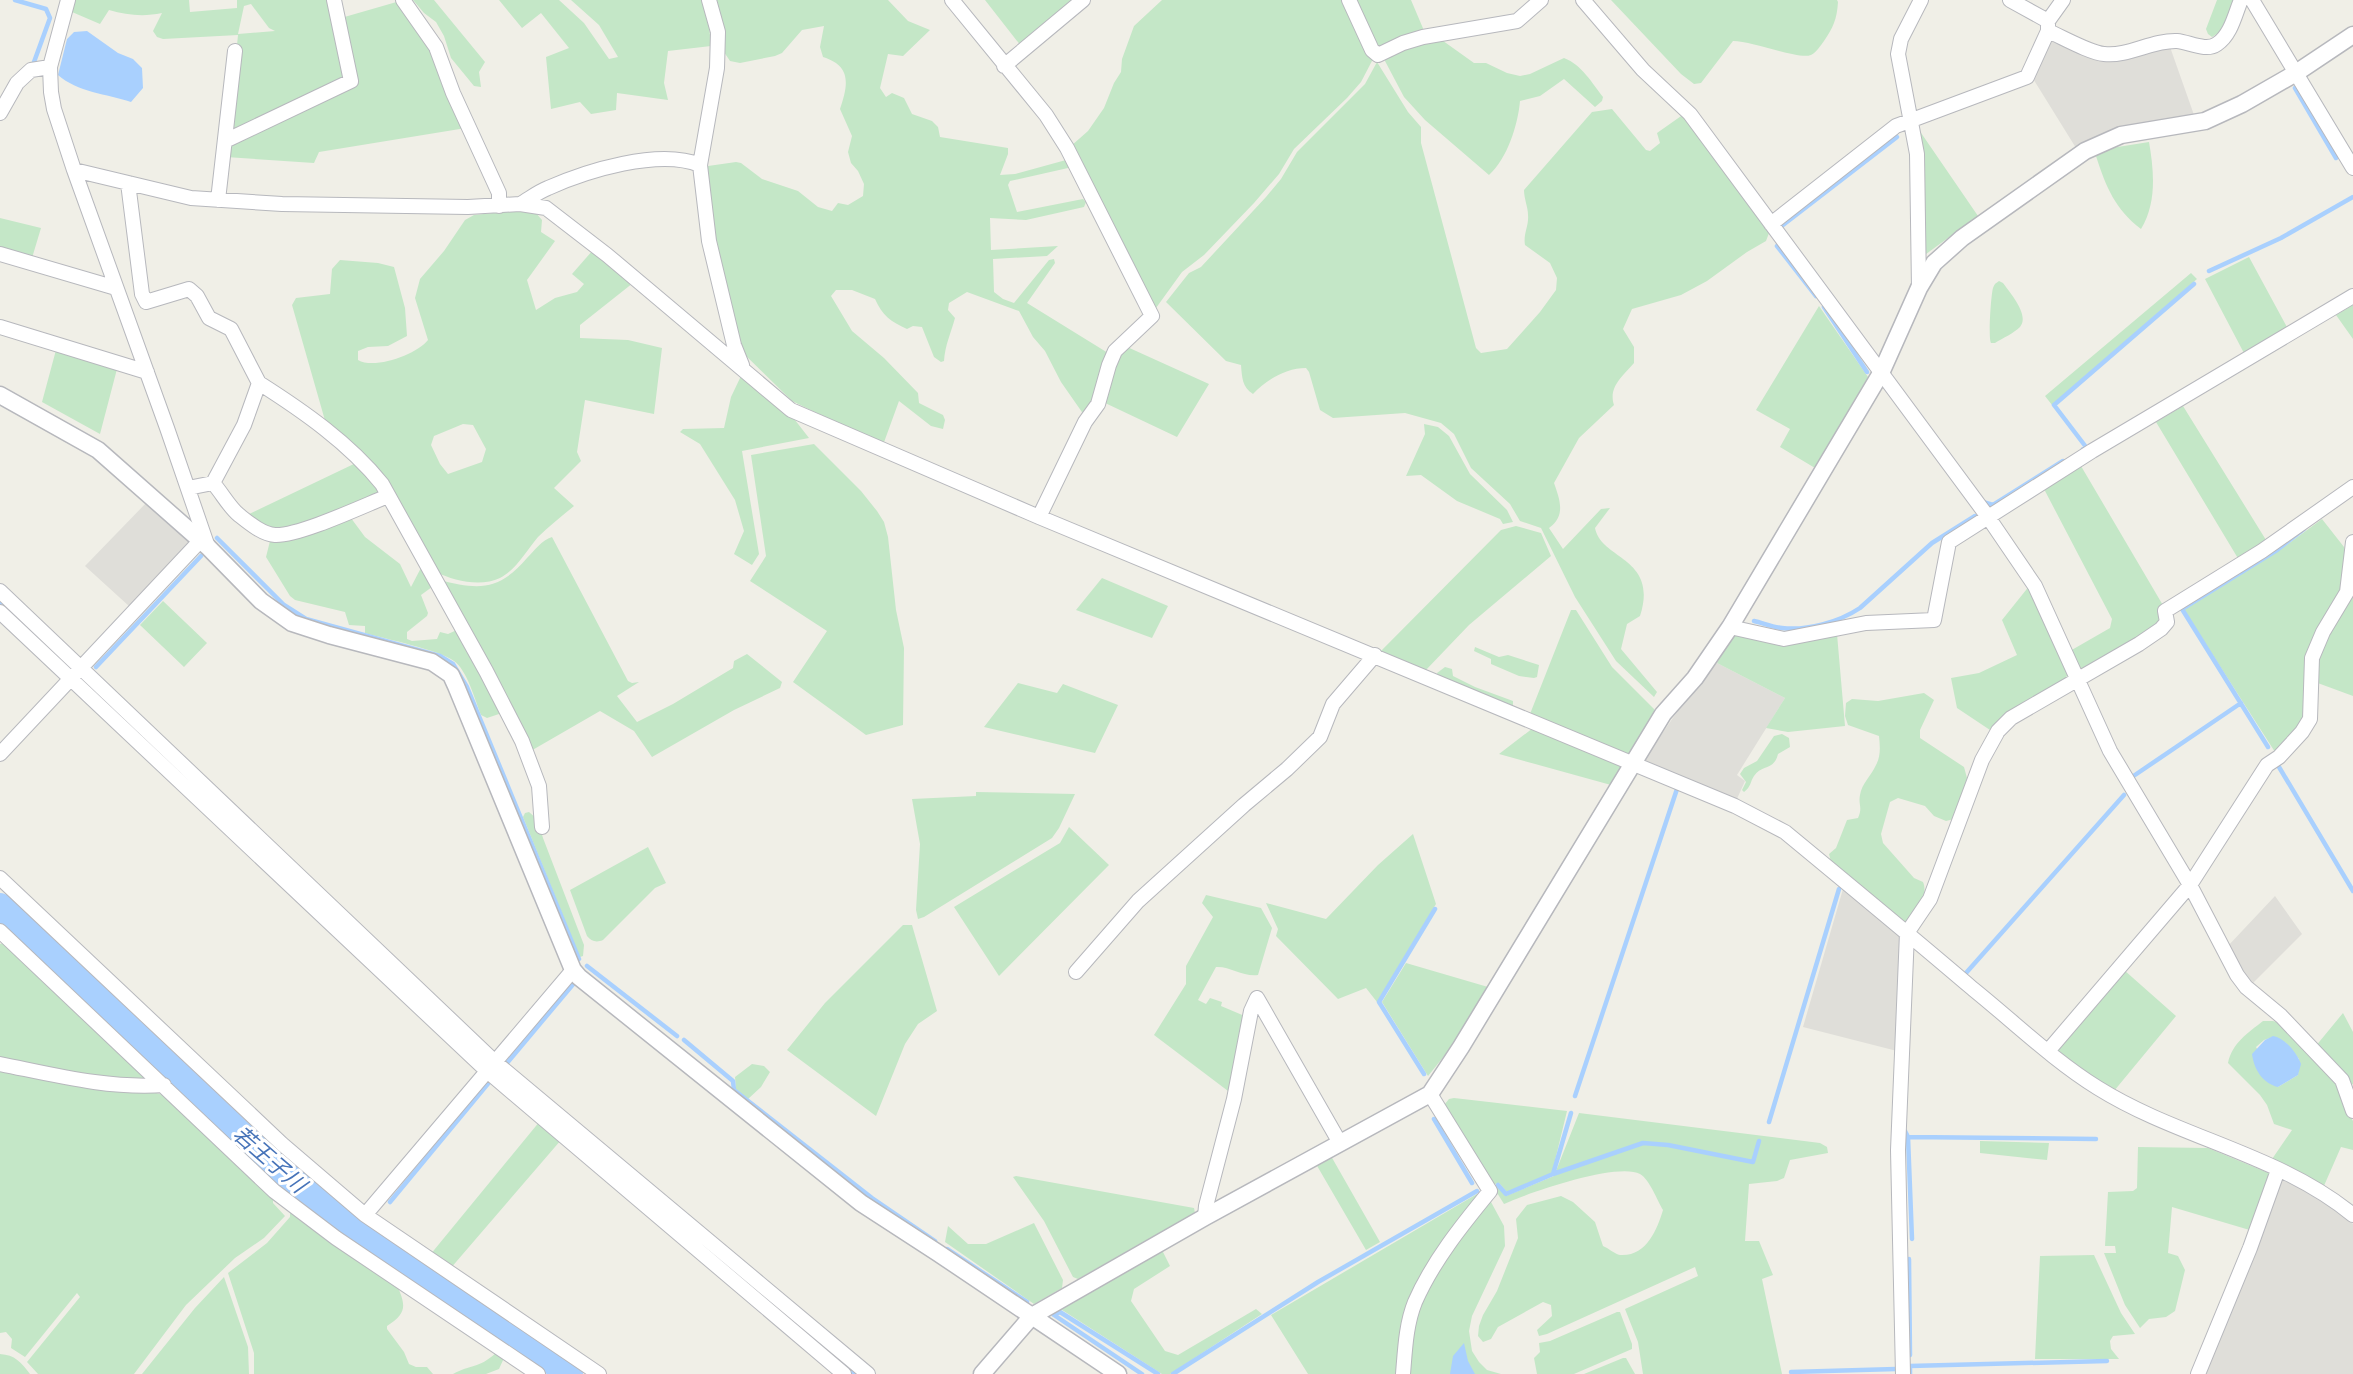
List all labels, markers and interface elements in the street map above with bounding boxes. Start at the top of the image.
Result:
water label: 若王子川 [228,1120,313,1199]

